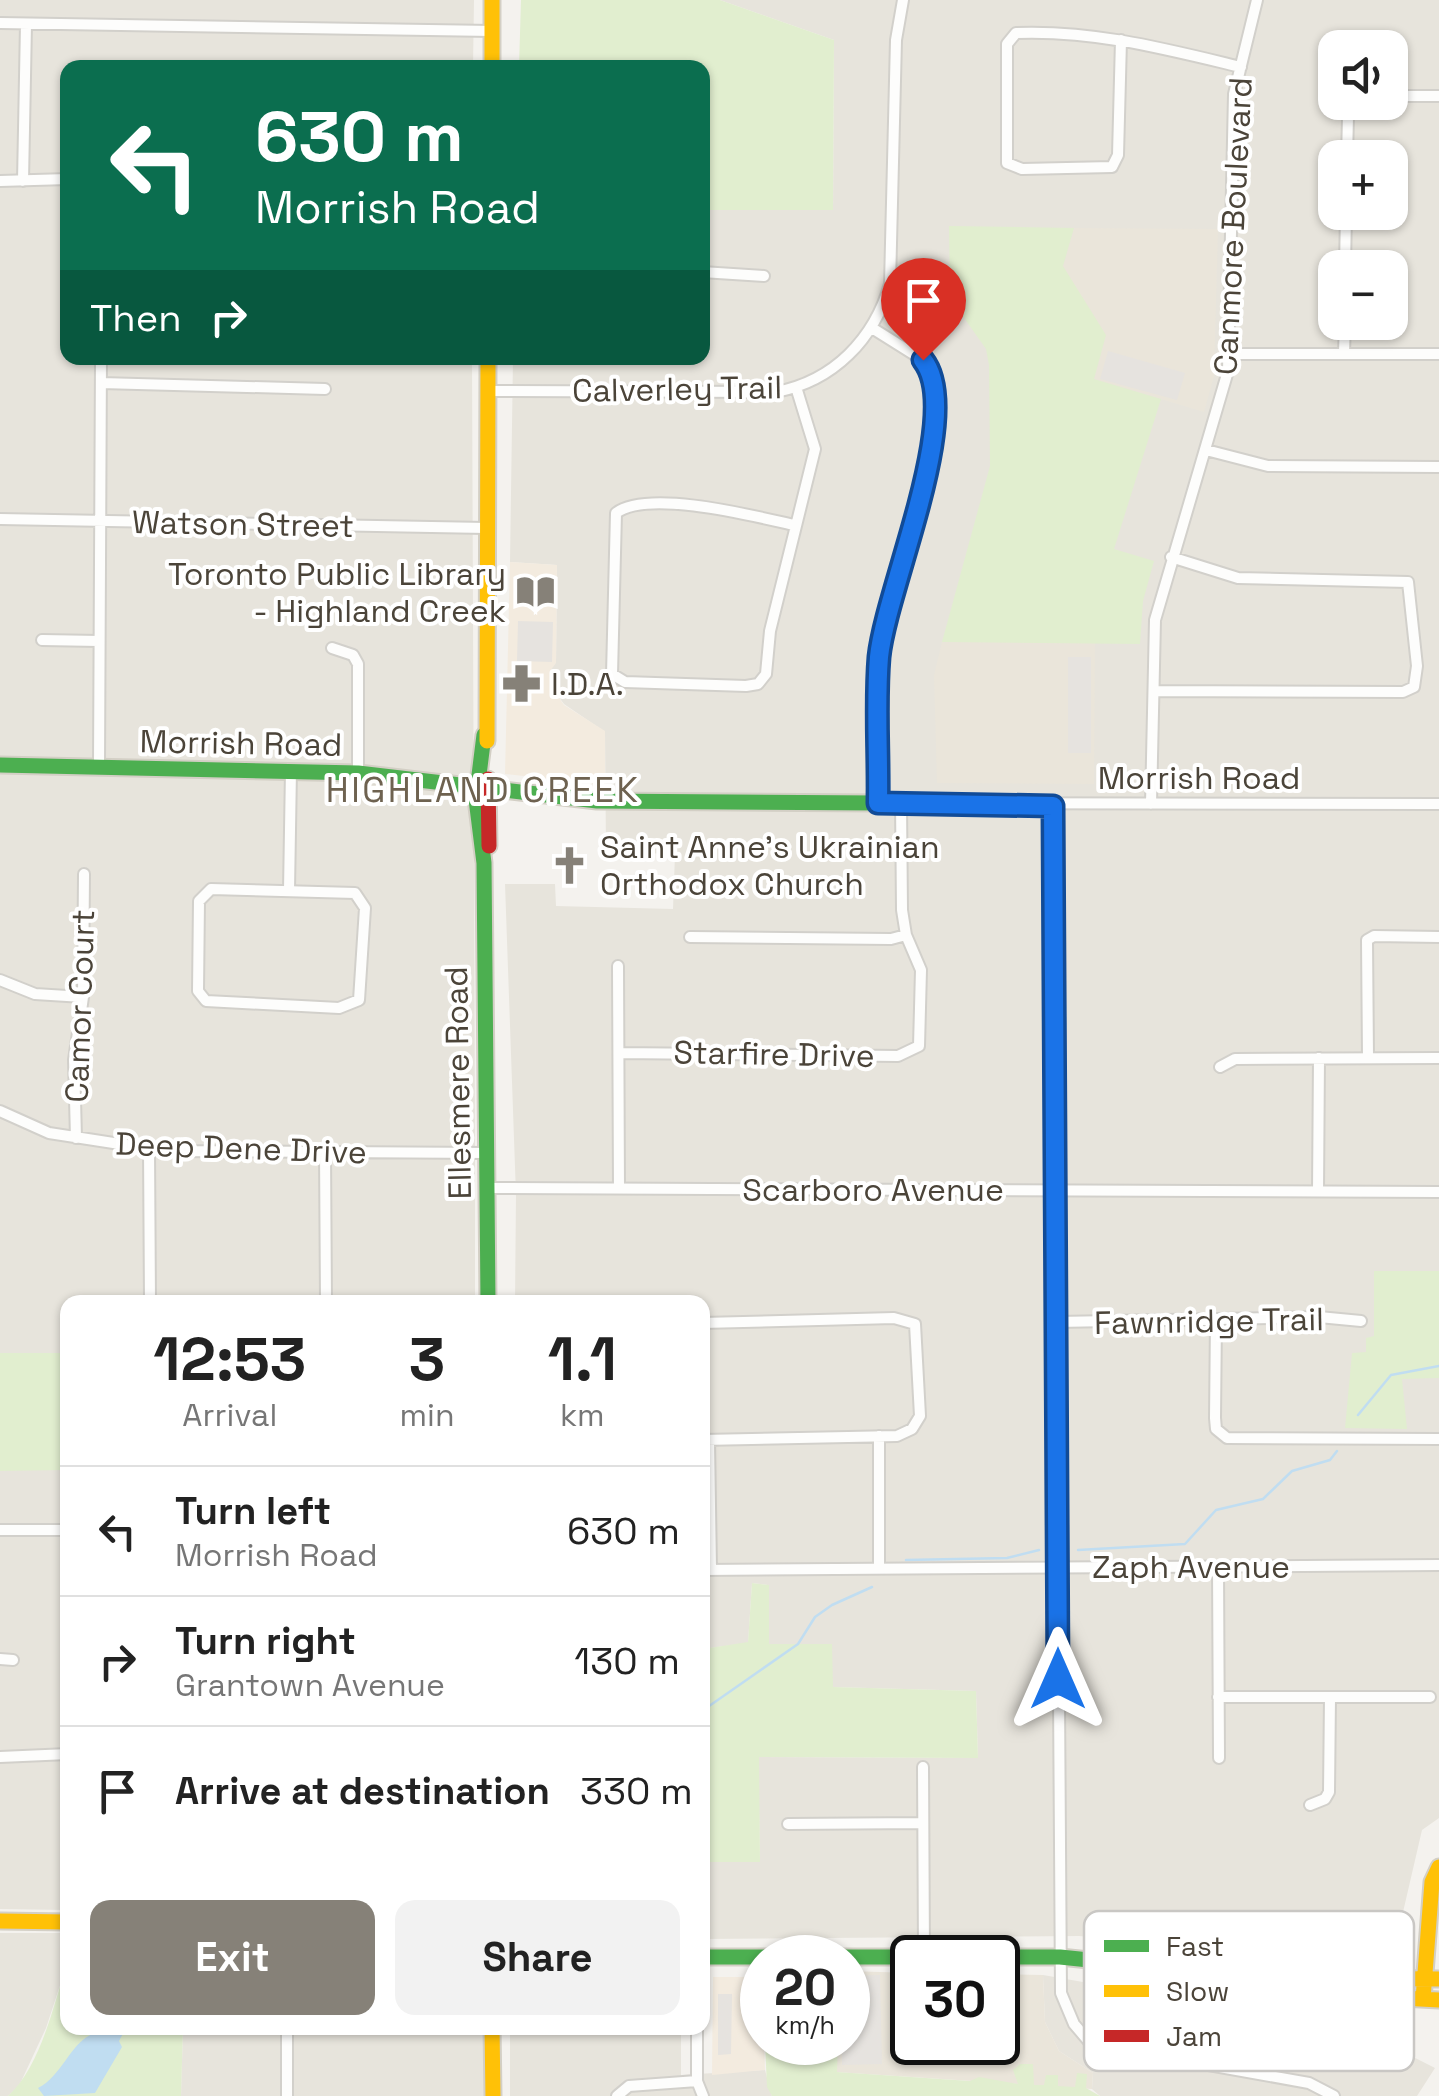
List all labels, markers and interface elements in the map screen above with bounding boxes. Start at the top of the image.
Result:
map controls [1318,30,1408,340]
button: sound [1318,30,1408,120]
street label: Canmore Boulevard [1205,76,1261,376]
text: 630 m [255,92,464,181]
icon: left [90,100,220,230]
button: + [1318,140,1408,230]
text: Morrish Road [255,179,540,236]
button: − [1318,250,1408,340]
pin [881,258,966,361]
icon: arrive [896,273,951,328]
icon: right [201,290,256,345]
text: Then [90,294,181,342]
street label: Calverley Trail [572,367,782,411]
street label: Watson Street [132,502,354,546]
place label: Toronto Public Library - Highland Creek [168,554,506,631]
library icon: Toronto Public Library - Highland Creek [515,571,557,613]
pharmacy icon: I.D.A. [500,663,542,705]
place label: I.D.A. [551,664,624,704]
street label: Morrish Road [139,721,343,765]
street label: Morrish Road [1098,758,1300,798]
district label: HIGHLAND CREEK [326,768,640,812]
place label: Saint Anne’s Ukrainian Orthodox Church [600,827,940,904]
church icon: Saint Anne’s Ukrainian Orthodox Church [549,844,591,886]
street label: Camor Court [57,909,103,1103]
street label: Ellesmere Road [436,966,480,1200]
street label: Starfire Drive [673,1032,875,1076]
street label: Deep Dene Drive [115,1124,367,1172]
street label: Scarboro Avenue [742,1170,1004,1210]
street label: Fawnridge Trail [1094,1299,1324,1343]
text: 12:53 [153,1321,306,1398]
text: 3 [409,1321,445,1398]
text: 1.1 [548,1321,617,1398]
text: Arrival [182,1395,277,1435]
text: min [400,1395,455,1435]
text: km [560,1395,605,1435]
text: Turn left [175,1487,331,1535]
icon: left [90,1504,145,1559]
text: 630 m [567,1507,680,1555]
text: Morrish Road [175,1535,378,1575]
street label: Zaph Avenue [1092,1547,1290,1587]
text: Turn right [175,1617,356,1665]
position arrow [1006,1627,1110,1731]
icon: right [90,1634,145,1689]
text: 130 m [574,1637,680,1685]
text: Grantown Avenue [175,1665,445,1705]
icon: arrive [90,1764,145,1819]
text: Arrive at destination [175,1767,550,1815]
text: 330 m [580,1767,693,1815]
button: Exit [90,1900,375,2015]
button: Share [395,1900,680,2015]
legend [1084,1911,1414,2071]
text: Fast [1166,1928,1224,1964]
speed limit sign: 30 [890,1935,1020,2065]
text: 20 [774,1956,836,2020]
text: Slow [1166,1973,1229,2009]
text: km/h [775,2009,835,2041]
text: Jam [1166,2018,1222,2054]

